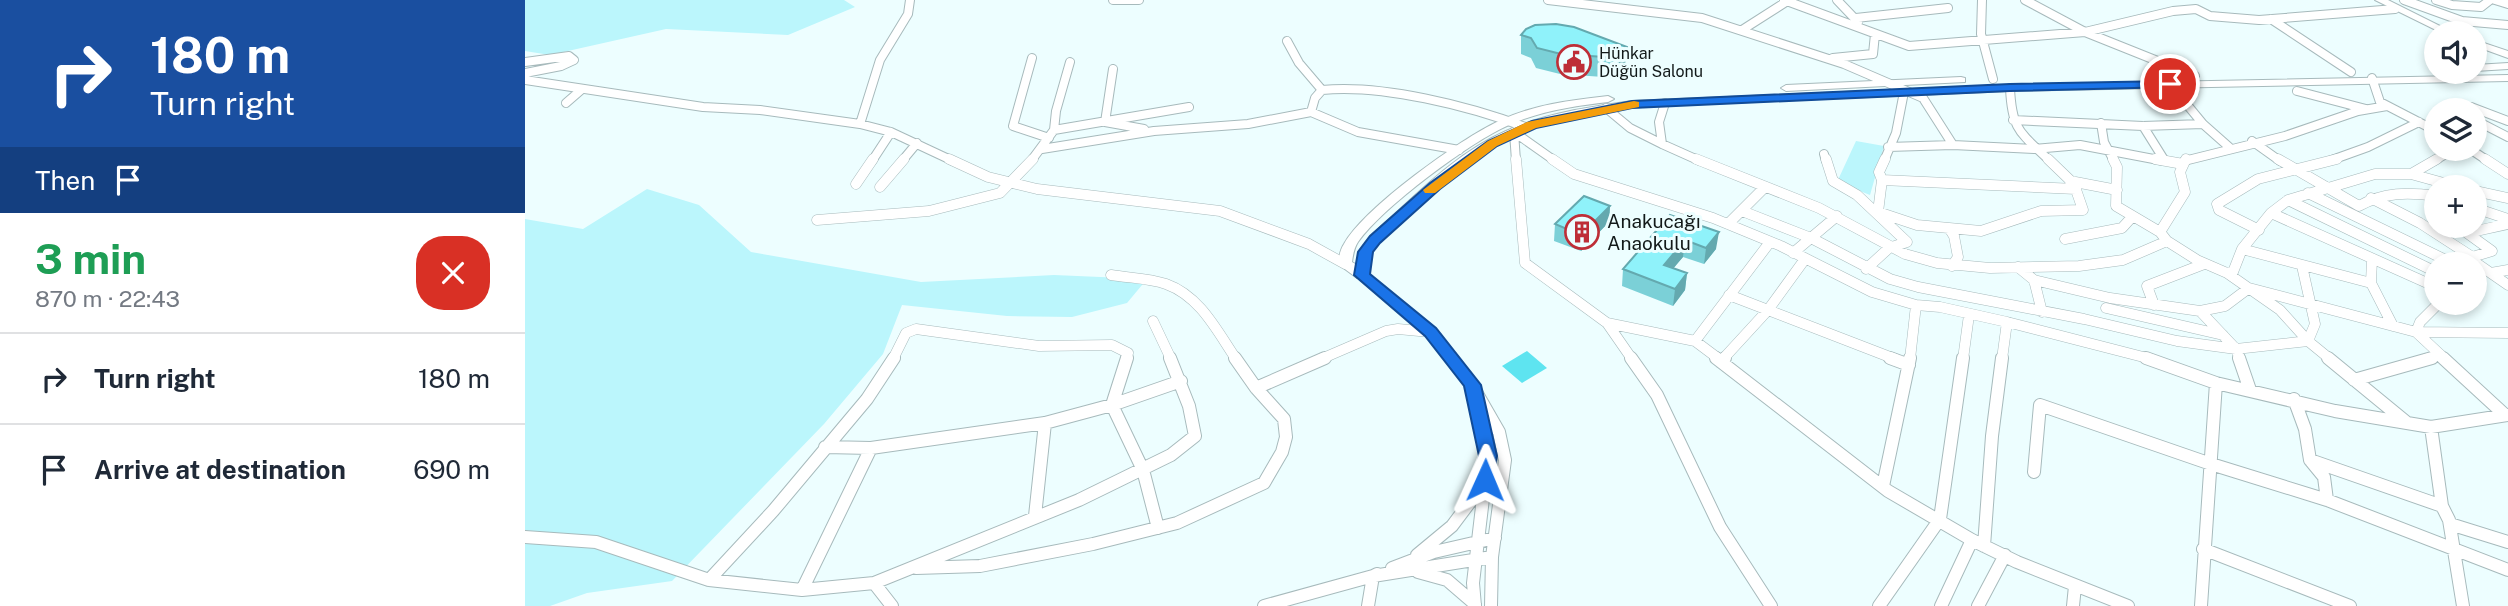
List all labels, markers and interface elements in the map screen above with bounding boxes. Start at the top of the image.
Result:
map controls [2424,21,2487,315]
button: sound [2424,21,2487,84]
text: 180 m [150,26,290,84]
icon: right [35,28,126,119]
public building icon: Hünkar Düğün Salonu [1555,43,1593,81]
place label: Hünkar Düğün Salonu [1599,44,1703,81]
pin [2140,54,2200,114]
icon: arrive [2151,65,2189,103]
text: Turn right [150,85,295,122]
button: layers [2424,98,2487,161]
icon: arrive [109,161,147,199]
text: Then [35,165,95,196]
button: + [2424,175,2487,238]
place label: Anakucağı Anaokulu [1607,210,1701,254]
building icon: Anakucağı Anaokulu [1563,213,1601,251]
text: 3 min [35,234,146,283]
button: close [416,236,490,310]
button: − [2424,252,2487,315]
text: 870 m · 22:43 [35,285,180,312]
icon: right [35,360,73,398]
text: Turn right [94,363,216,394]
text: 180 m [418,363,490,394]
position arrow [1448,443,1522,517]
icon: arrive [35,451,73,489]
text: Arrive at destination [94,454,346,485]
text: 690 m [413,454,490,485]

